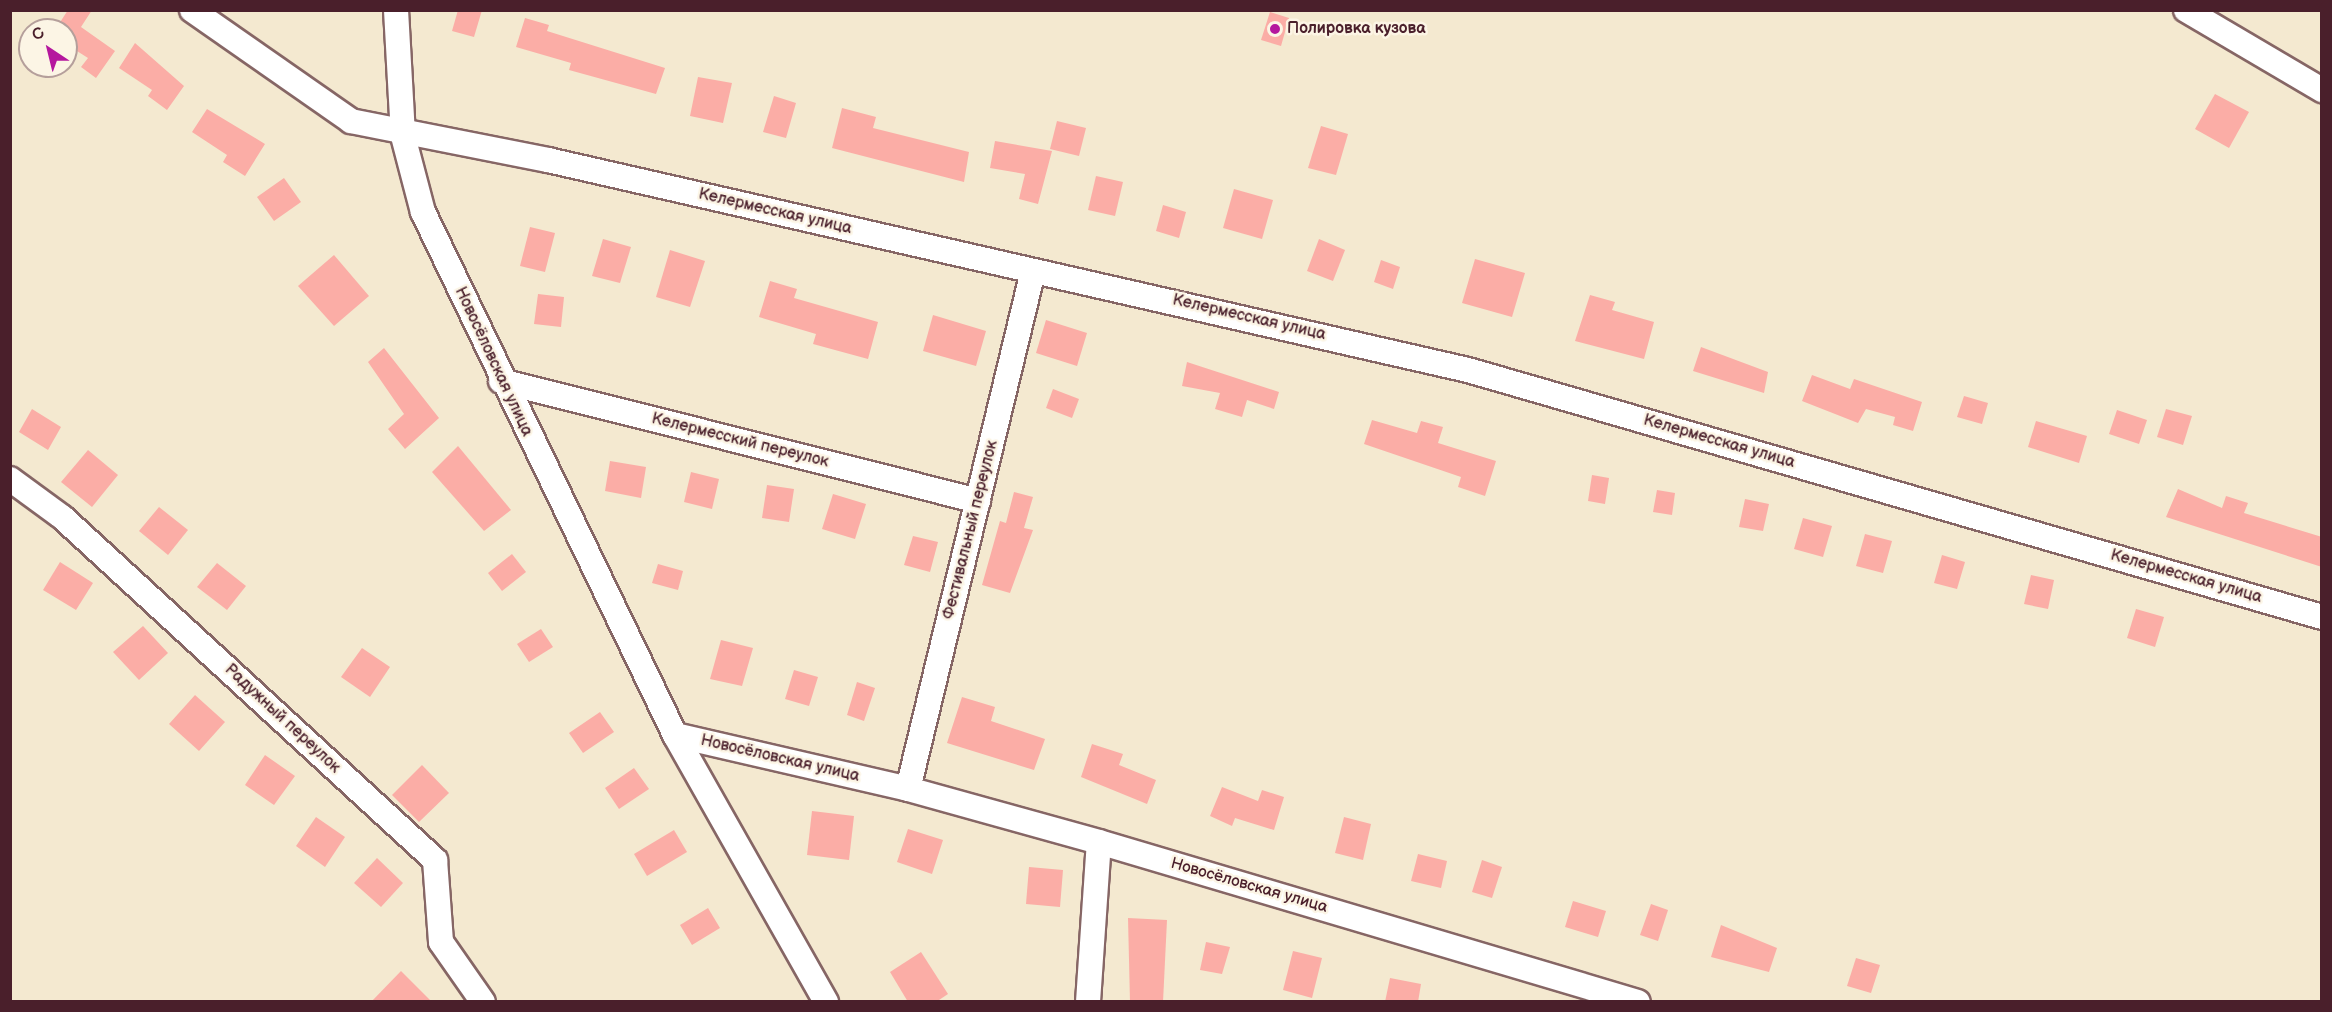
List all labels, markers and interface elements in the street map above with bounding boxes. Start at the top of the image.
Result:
north arrow [18,18,78,78]
place label: Полировка кузова [1287,19,1426,39]
marker: Полировка кузова [1268,22,1282,36]
text: С [29,24,49,45]
street label: Келермесская улица [697,185,853,239]
street label: Новосёловская улица [450,284,536,440]
street label: Келермесская улица [1171,291,1327,345]
street label: Келермесский переулок [649,410,831,472]
street label: Келермесская улица [1641,411,1797,473]
street label: Фестивальный переулок [939,439,1003,621]
street label: Келермесская улица [2108,546,2264,608]
street label: Радужный переулок [220,660,344,778]
street label: Новосёловская улица [699,731,861,787]
street label: Новосёловская улица [1168,854,1330,918]

